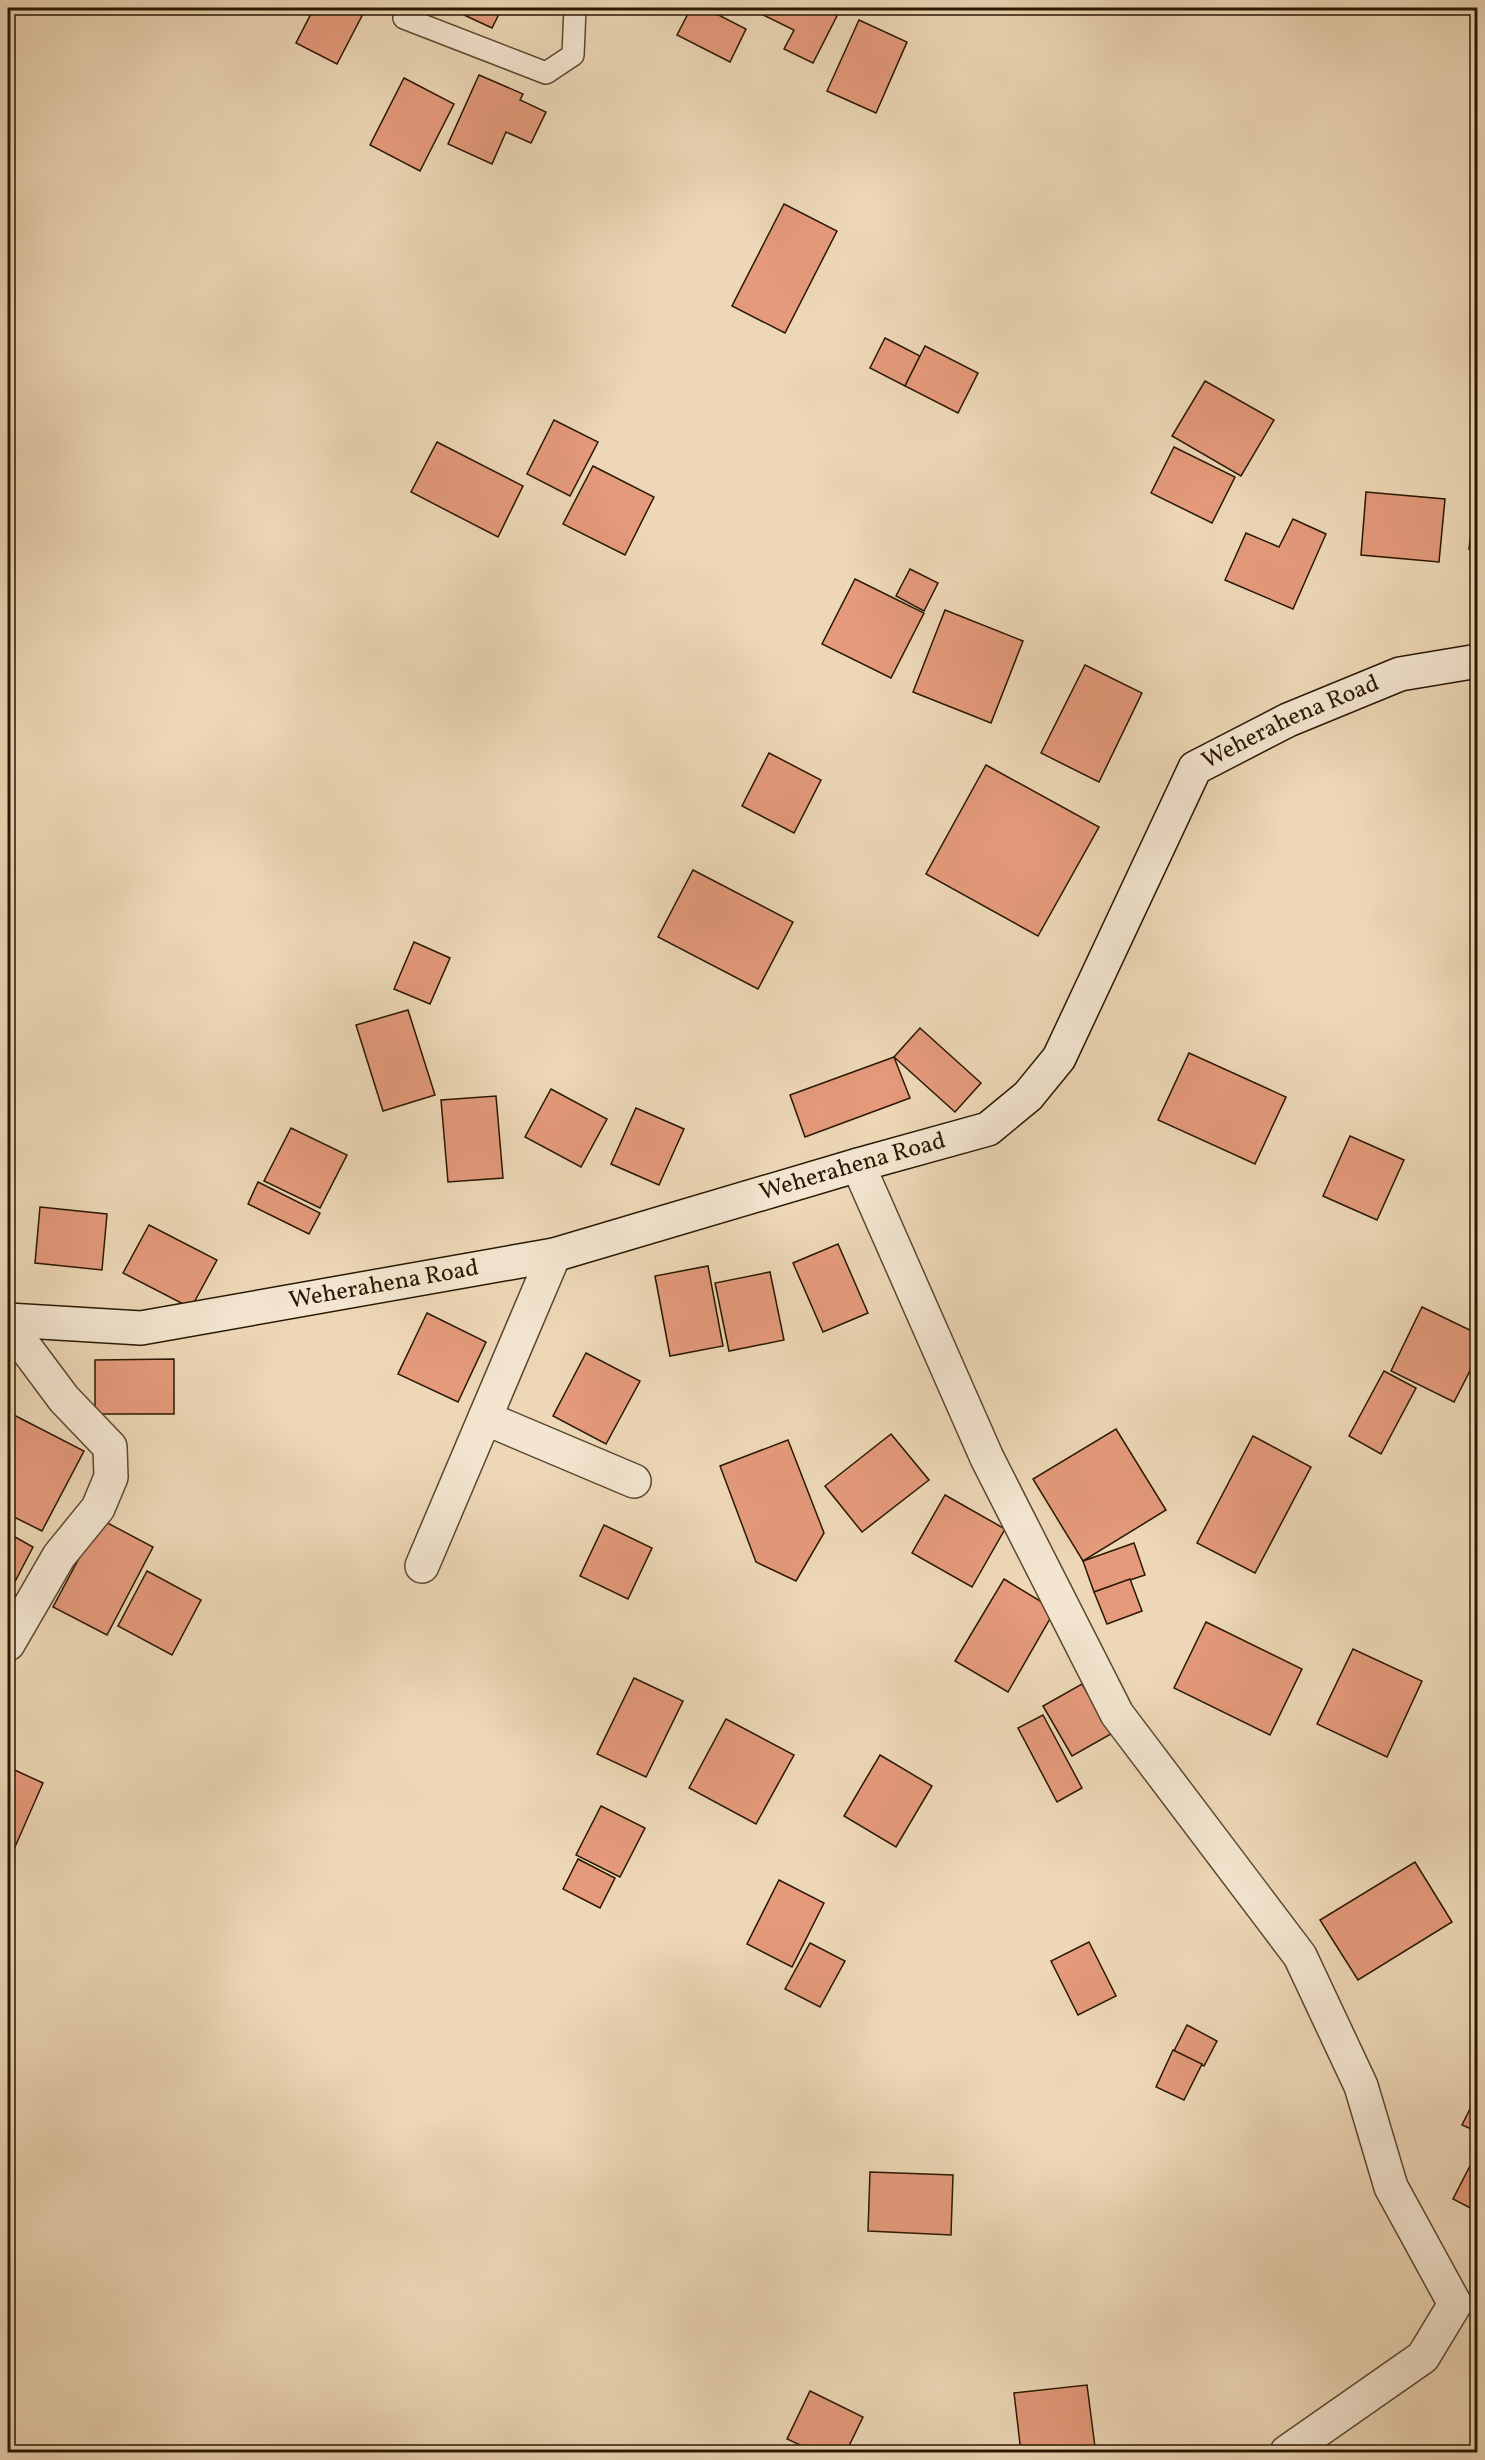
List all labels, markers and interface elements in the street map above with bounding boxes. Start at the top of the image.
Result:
street label: Weherahena Road [1196,667,1385,778]
street label: Weherahena Road [756,1124,950,1210]
street label: Weherahena Road [286,1252,482,1319]

